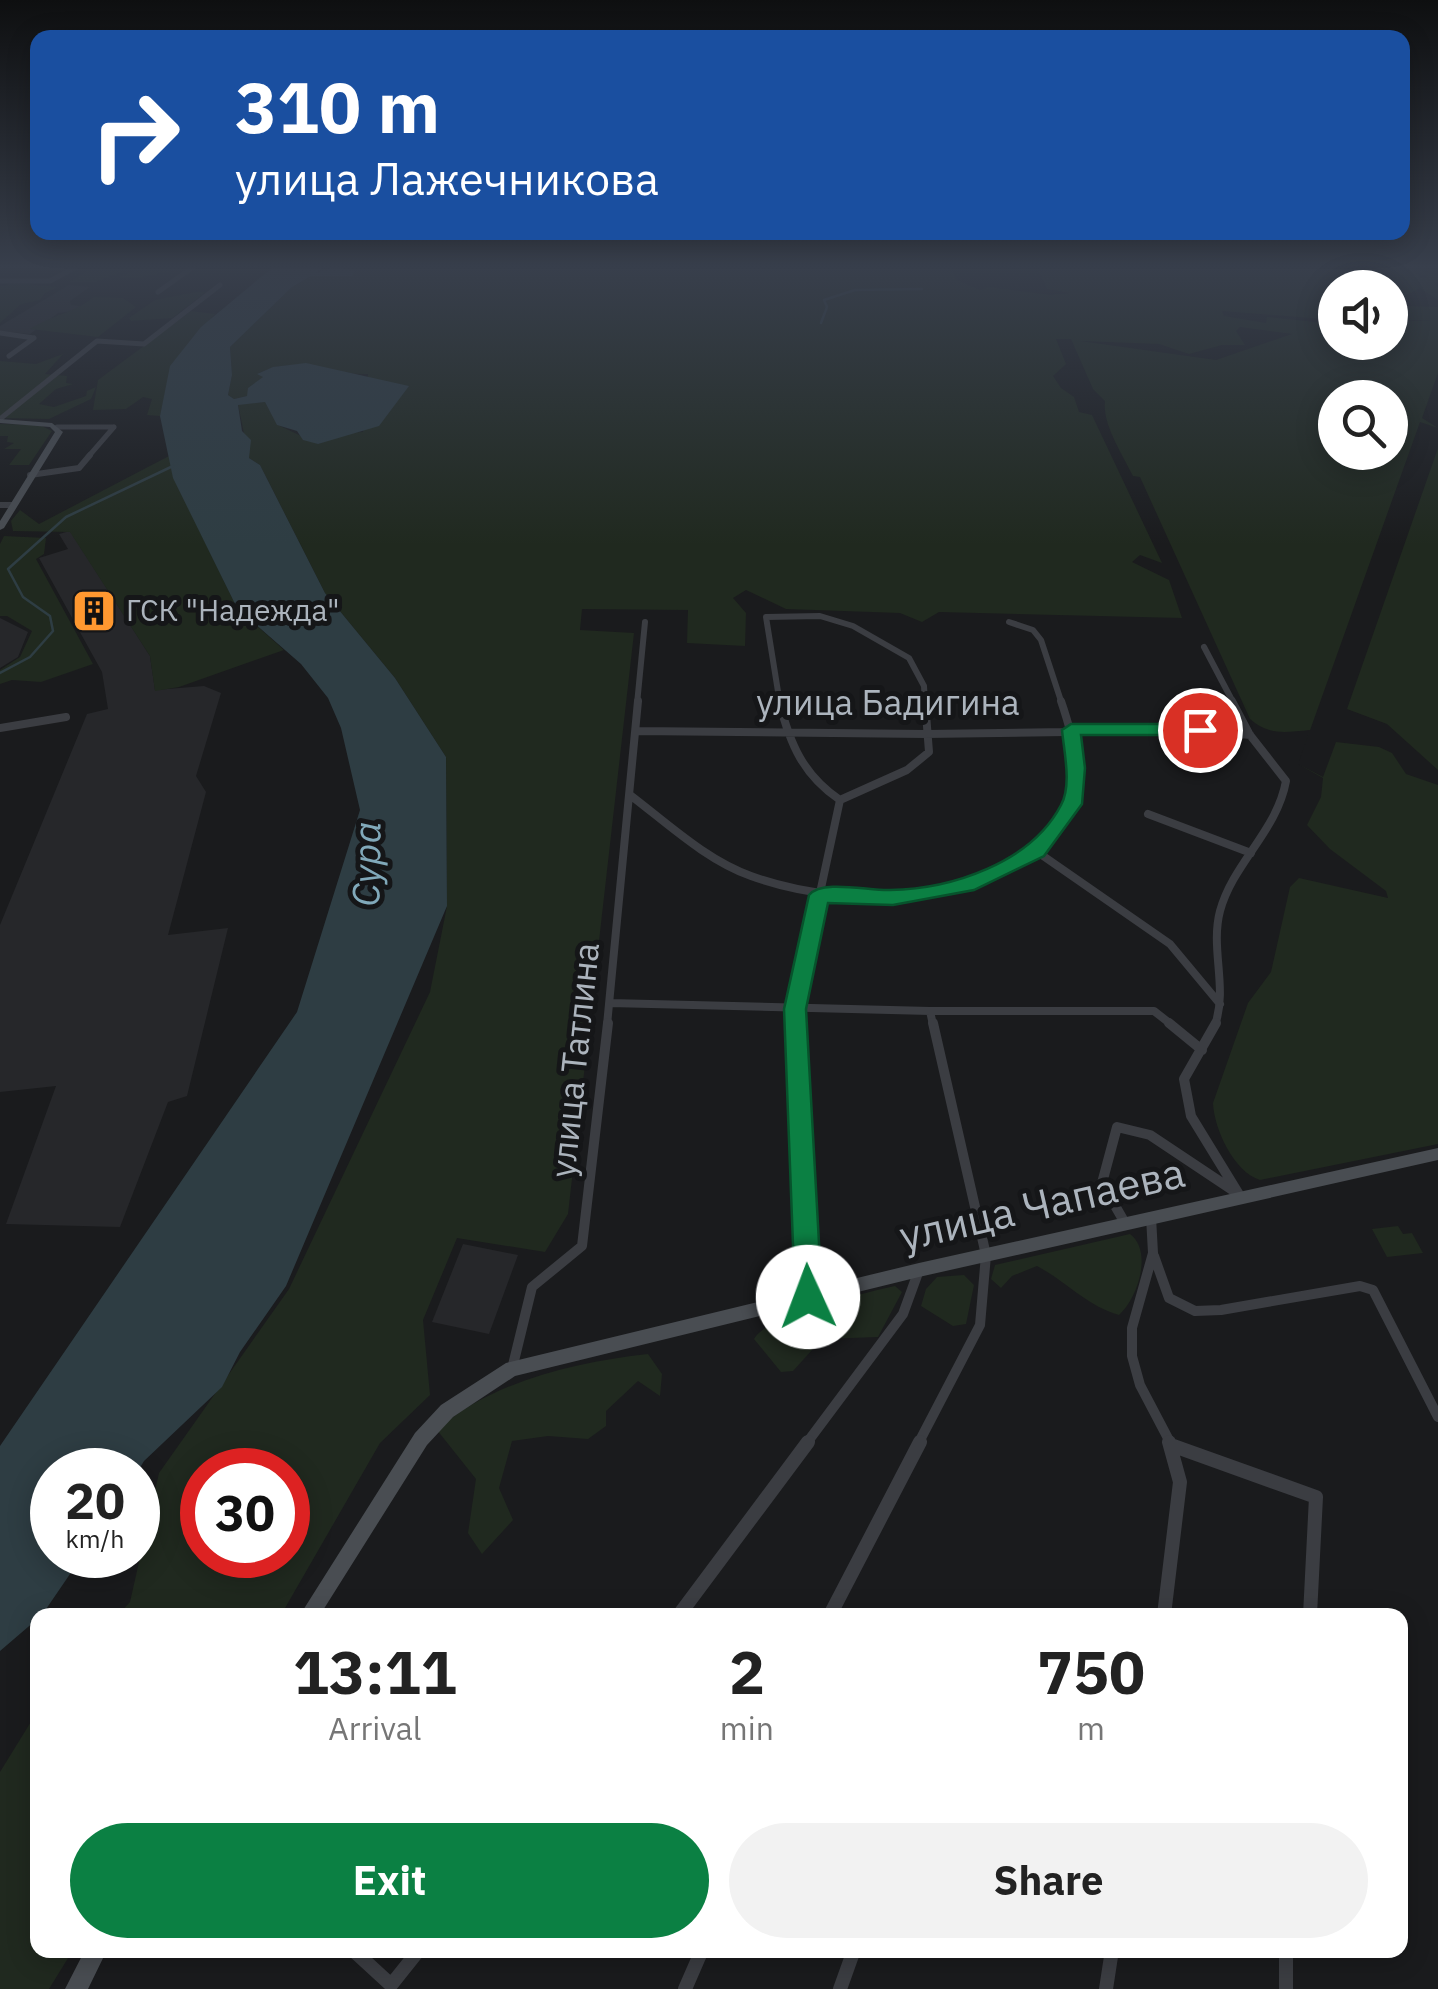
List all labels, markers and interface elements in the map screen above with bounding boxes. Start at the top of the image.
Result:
text: 310 m [235,61,440,152]
icon: right [70,70,200,200]
text: улица Лажечникова [235,149,659,207]
map controls [1318,270,1408,470]
button: sound [1318,270,1408,360]
button: search [1318,380,1408,470]
building icon: ГСК "Надежда" [71,588,117,634]
place label: ГСК "Надежда" [126,590,340,629]
street label: улица Бадигина [756,679,1020,725]
pin [1158,688,1243,773]
icon: arrive [1173,703,1228,758]
water label: Сура [340,821,391,907]
street label: улица Татлина [539,940,609,1180]
street label: улица Чапаева [894,1144,1190,1263]
position arrow [756,1245,860,1349]
speed limit sign: 30 [180,1448,310,1578]
text: 20 [65,1468,125,1533]
text: km/h [66,1522,124,1555]
text: 13:11 [293,1632,457,1711]
text: 2 [729,1632,765,1711]
text: 750 [1037,1632,1145,1711]
text: Arrival [328,1707,422,1749]
text: min [720,1707,774,1749]
text: m [1077,1707,1105,1749]
button: Exit [70,1823,709,1938]
button: Share [729,1823,1368,1938]

